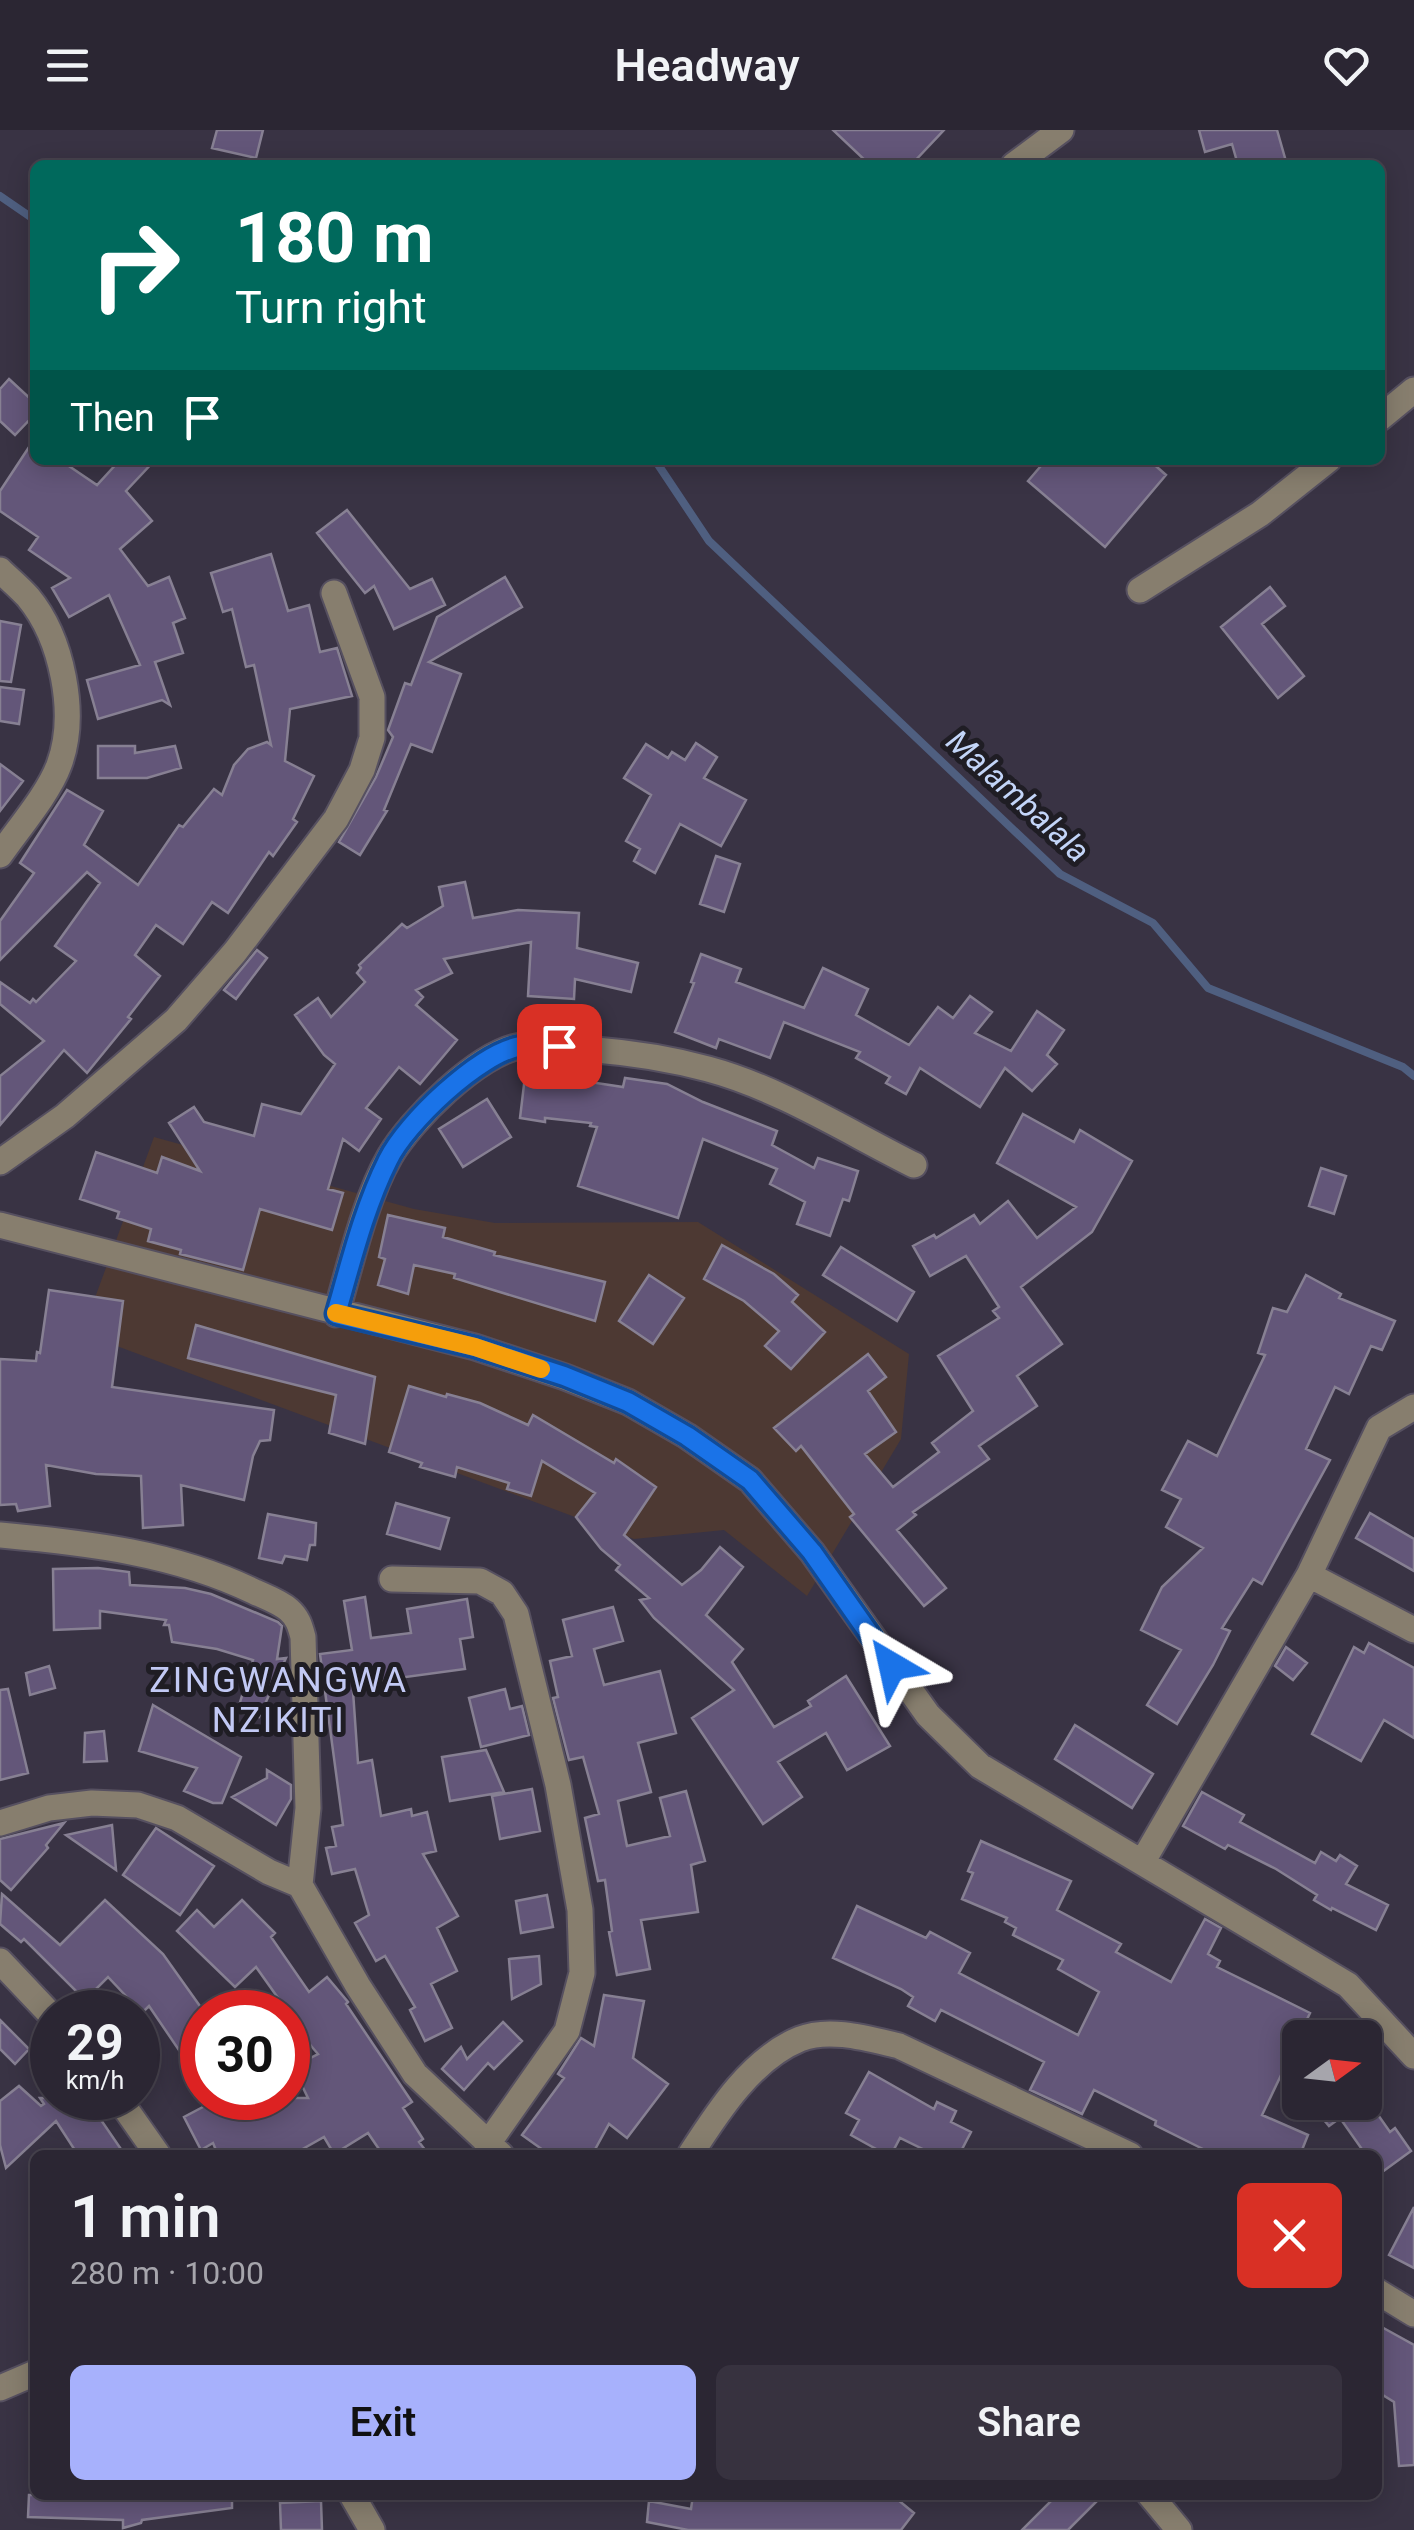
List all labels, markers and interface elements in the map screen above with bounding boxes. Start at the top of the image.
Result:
icon: menu [40,38,95,93]
icon: heart [1319,38,1374,93]
text: Headway [615,39,800,92]
text: 180 m [235,197,434,279]
icon: right [70,200,200,330]
text: Turn right [235,281,427,334]
icon: arrive [175,390,230,445]
text: Then [70,396,155,440]
water label: Malambalala [939,722,1097,870]
pin [517,1004,602,1089]
icon: arrive [532,1019,587,1074]
position arrow [840,1614,944,1718]
district label: ZINGWANGWA NZIKITI [149,1660,409,1741]
speed limit sign: 30 [180,1990,310,2120]
text: 29 [66,2014,124,2072]
north arrow [1282,2020,1382,2120]
map controls [1282,2020,1382,2120]
text: km/h [66,2066,124,2095]
text: 1 min [70,2181,220,2252]
button: close [1237,2183,1342,2288]
text: 280 m · 10:00 [70,2254,264,2292]
button: Exit [70,2365,696,2480]
button: Share [716,2365,1342,2480]

